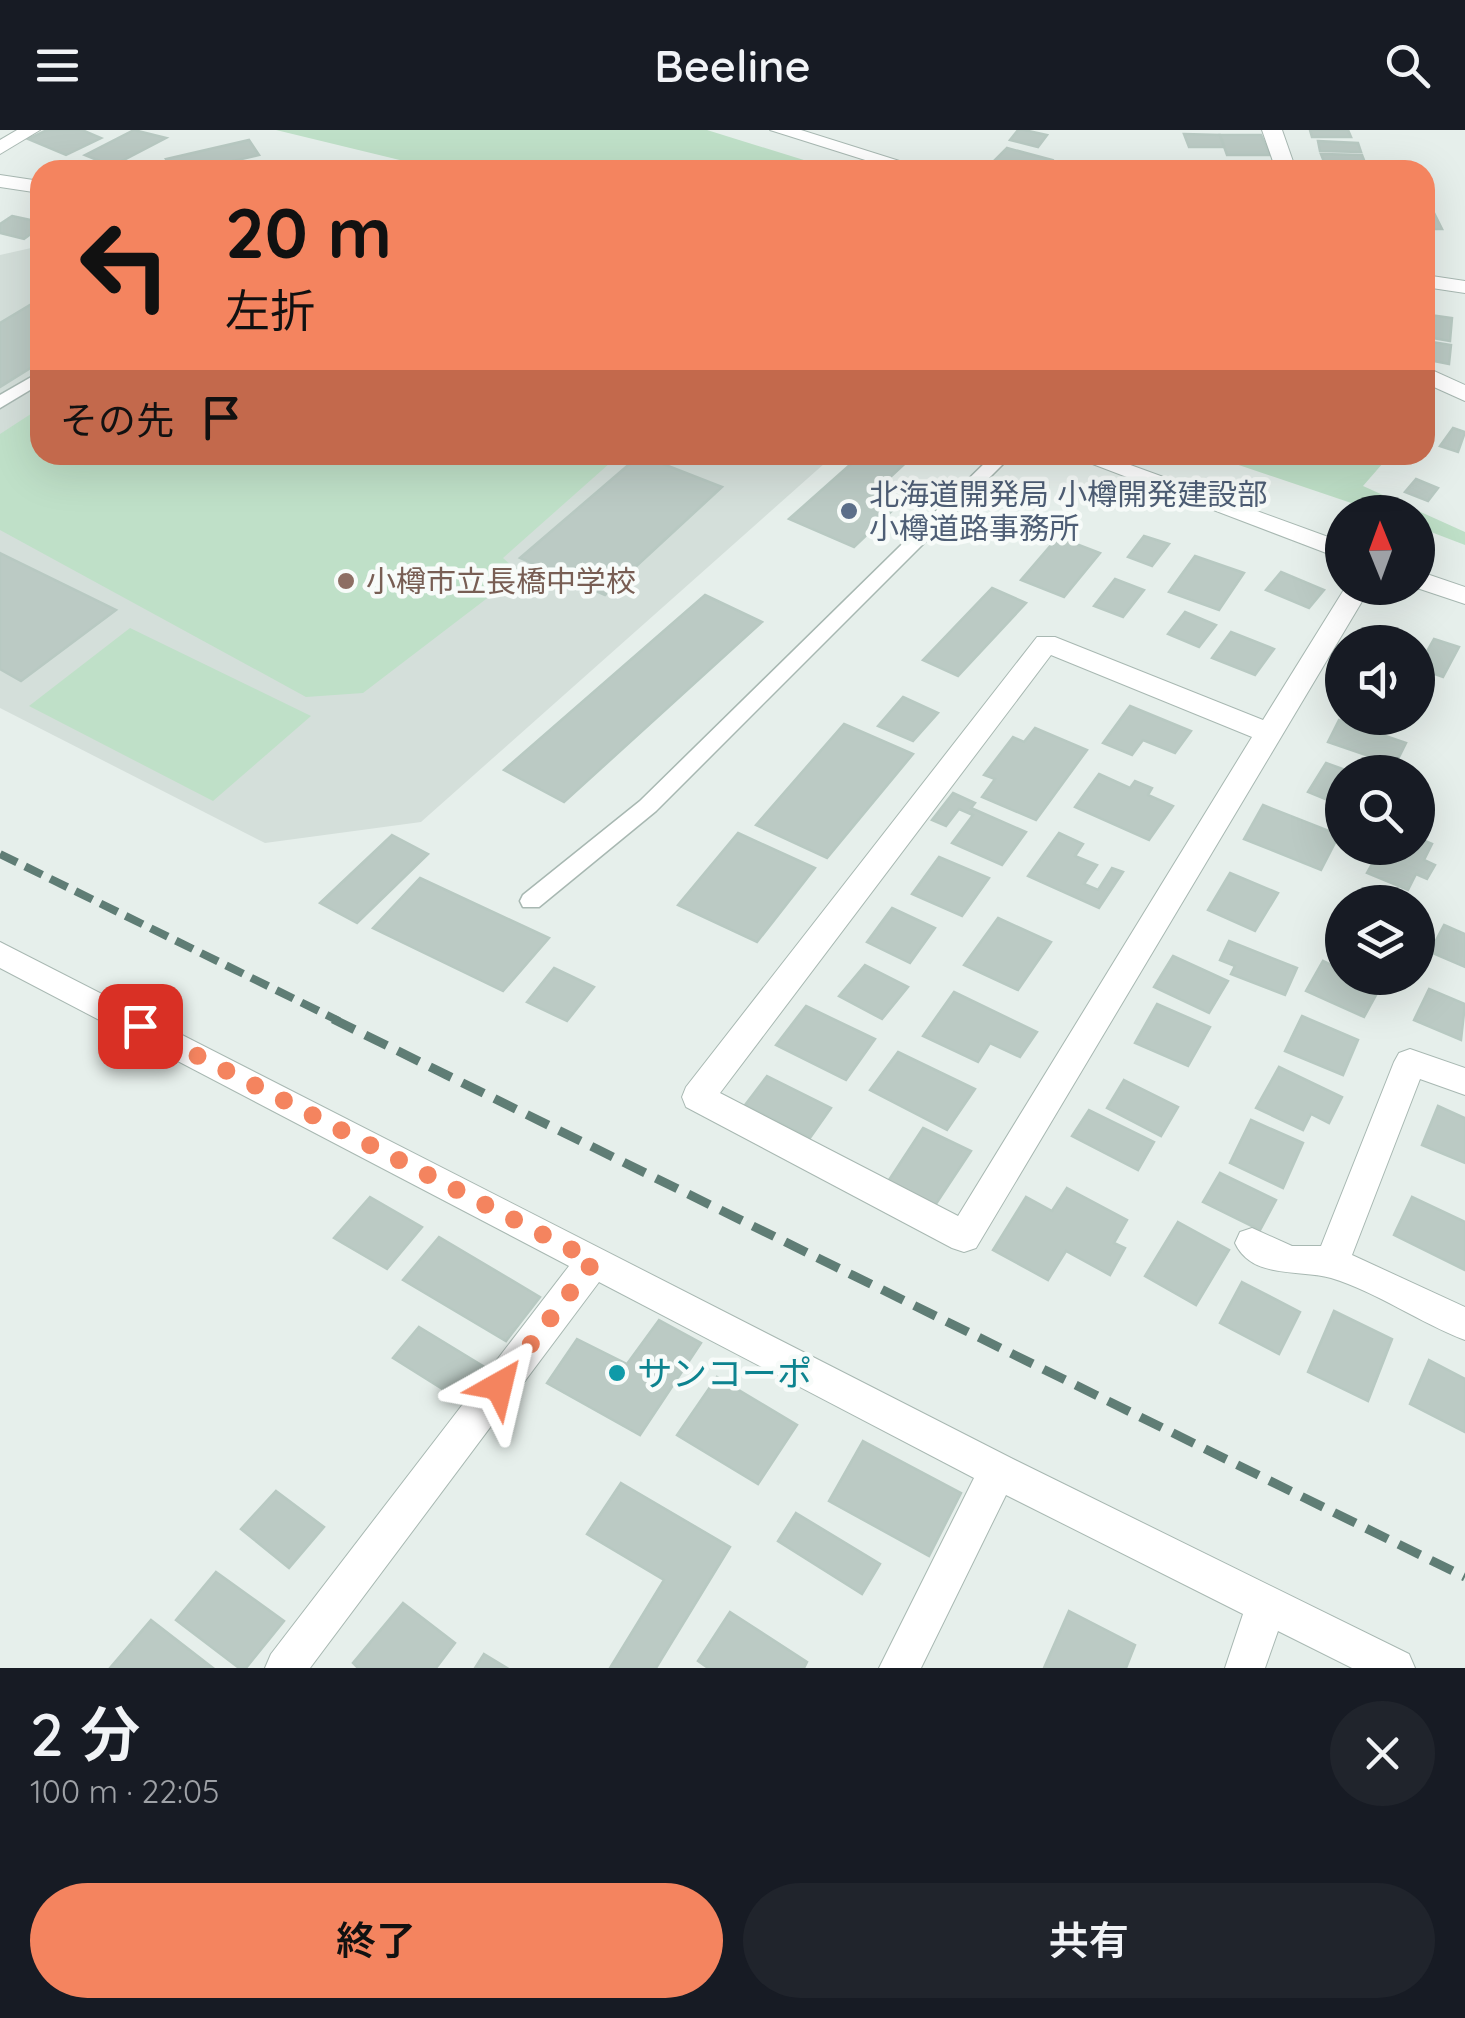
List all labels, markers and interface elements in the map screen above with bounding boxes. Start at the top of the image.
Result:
text: Beeline [654,37,811,93]
icon: menu [30,38,85,93]
icon: search [1380,38,1435,93]
text: 20 m [225,188,392,276]
icon: left [60,200,190,330]
text: 左折 [225,282,315,338]
icon: arrive [194,390,249,445]
text: その先 [60,396,174,444]
place label: 北海道開発局 小樽開発建設部 小樽道路事務所 [869,475,1267,547]
north arrow [1325,495,1435,605]
map controls [1325,495,1435,995]
marker: 北海道開発局 小樽開発建設部 小樽道路事務所 [838,500,860,522]
place label: 小樽市立長橋中学校 [366,562,636,600]
marker: 小樽市立長橋中学校 [335,570,357,592]
button: sound [1325,625,1435,735]
button: search [1325,755,1435,865]
button: layers [1325,885,1435,995]
pin [98,984,183,1069]
icon: arrive [113,999,168,1054]
position arrow [447,1334,551,1438]
place label: サンコーポ [637,1351,812,1395]
marker: サンコーポ [606,1362,628,1384]
text: 2 分 [30,1696,141,1771]
button: close [1330,1701,1435,1806]
text: 100 m · 22:05 [30,1771,219,1811]
button: 終了 [30,1883,723,1998]
button: 共有 [743,1883,1435,1998]

